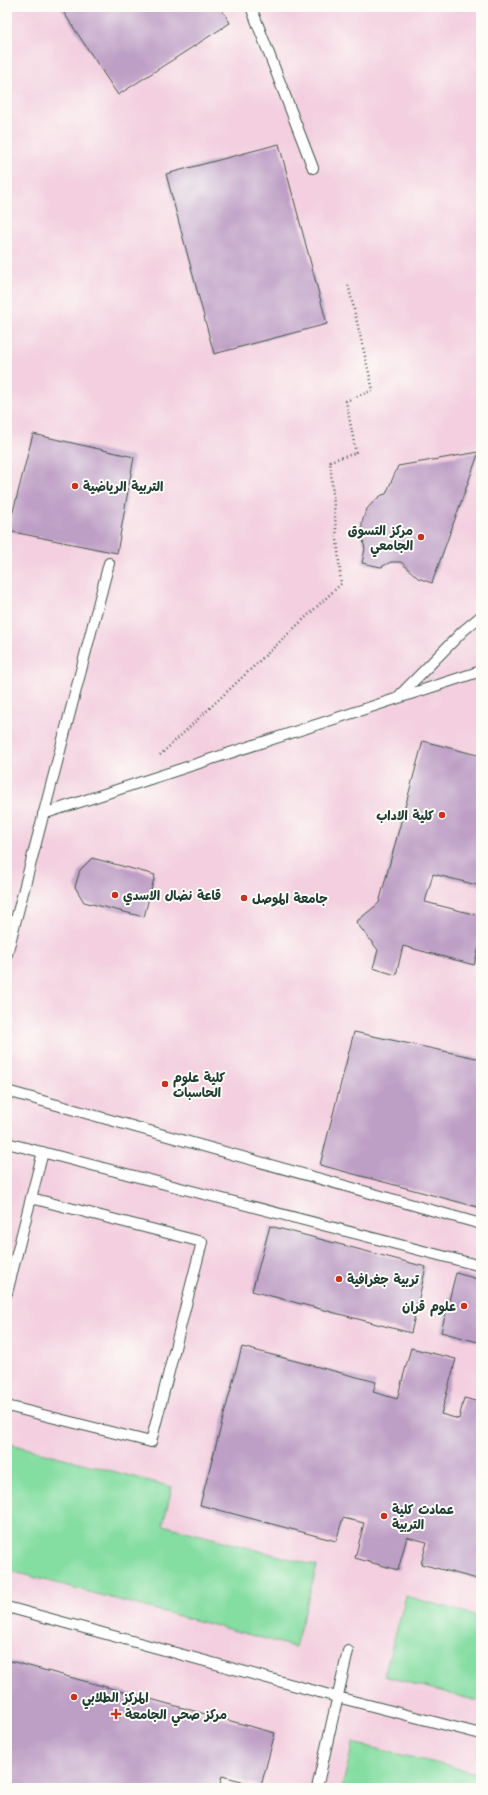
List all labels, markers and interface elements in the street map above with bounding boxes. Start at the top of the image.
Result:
place label: التربية الرياضية [83,479,163,495]
marker: التربية الرياضية [70,481,80,491]
place label: مركز التسوق الجامعي [348,523,413,558]
marker: مركز التسوق الجامعي [416,532,426,542]
place label: كلية الاداب [376,808,434,824]
marker: كلية الاداب [437,810,447,820]
place label: قاعة نضال الاسدي [123,888,221,906]
marker: قاعة نضال الاسدي [110,890,120,900]
place label: جامعة الموصل [252,891,328,907]
marker: جامعة الموصل [239,893,249,903]
place label: كلية علوم الحاسبات [173,1070,225,1101]
marker: كلية علوم الحاسبات [160,1079,170,1089]
place label: تربية جغرافية [347,1272,420,1288]
marker: تربية جغرافية [334,1274,344,1284]
place label: علوم قران [402,1299,456,1317]
marker: علوم قران [459,1301,469,1311]
place label: عمادت كلية التربية [392,1502,454,1533]
marker: عمادت كلية التربية [379,1511,389,1521]
place label: المركز الطلابي [82,1690,149,1710]
marker: المركز الطلابي [69,1692,79,1702]
place label: مركز صحي الجامعة [125,1707,227,1727]
marker: مركز صحي الجامعة [110,1708,122,1720]

